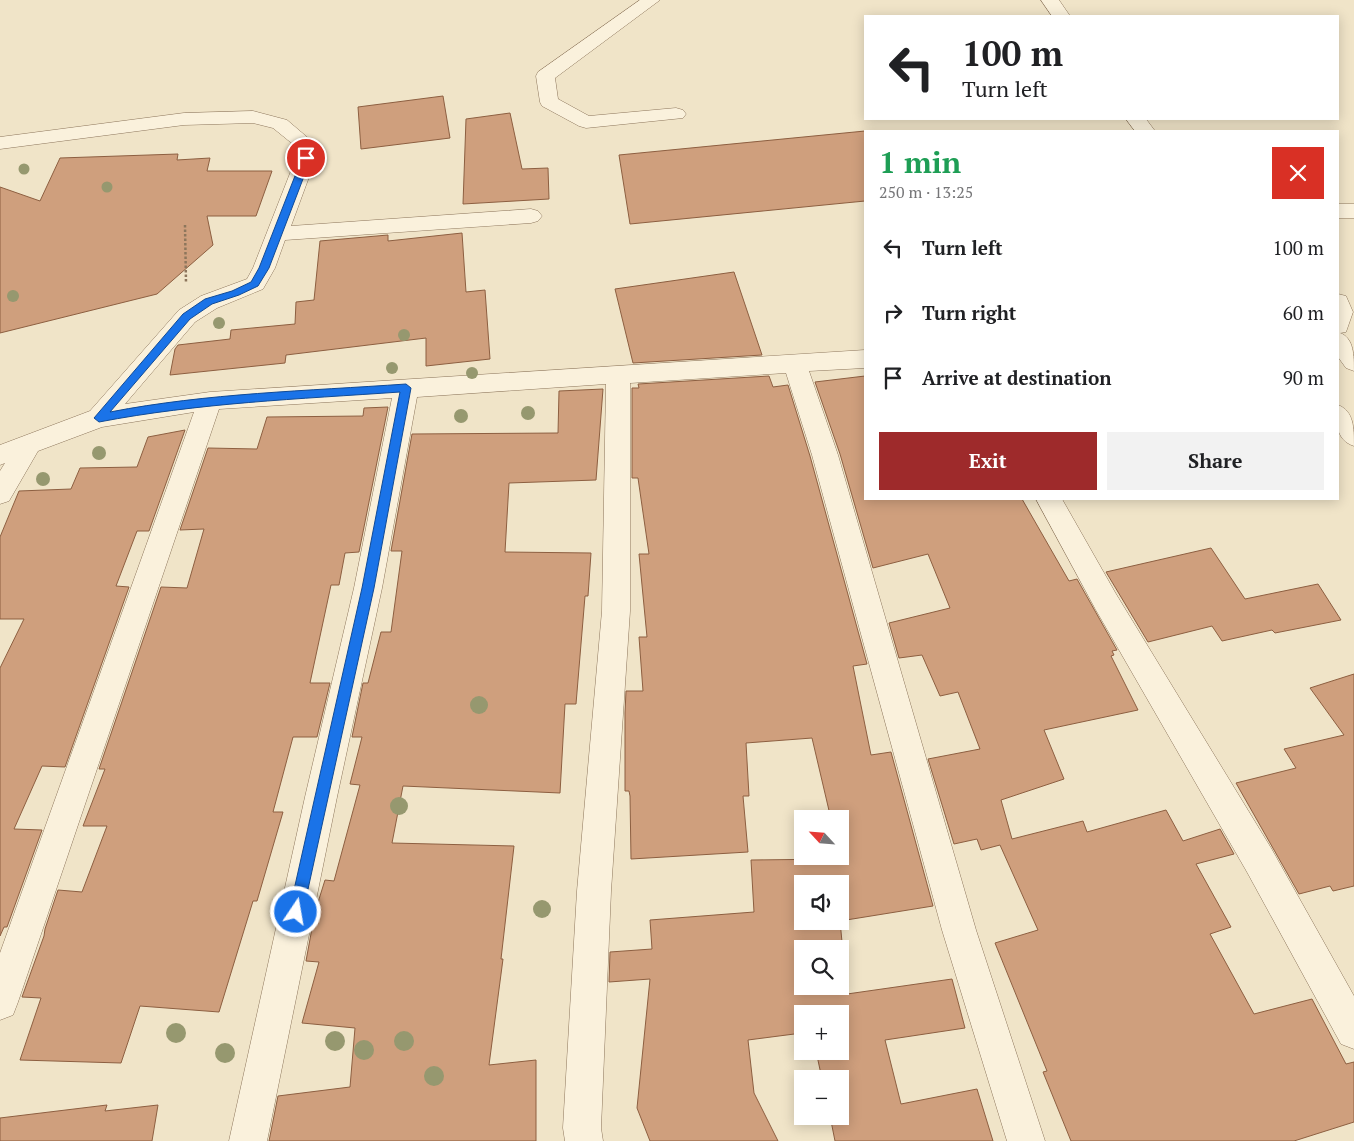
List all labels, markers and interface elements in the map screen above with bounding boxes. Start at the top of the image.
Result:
text: 100 m [962,30,1063,76]
icon: left [879,35,944,100]
text: Turn left [962,74,1048,103]
pin [285,137,327,179]
text: 1 min [879,142,961,182]
icon: arrive [292,144,320,172]
button: close [1272,147,1324,199]
text: 250 m · 13:25 [879,181,973,203]
icon: left [879,234,907,262]
text: Turn left [922,235,1003,260]
text: 100 m [1273,235,1324,260]
icon: right [879,299,907,327]
text: Turn right [922,300,1016,325]
text: 60 m [1283,300,1324,325]
icon: arrive [879,364,907,392]
text: Arrive at destination [922,365,1111,390]
text: 90 m [1283,365,1324,390]
button: Exit [879,432,1097,490]
button: Share [1107,432,1324,490]
north arrow [794,810,849,865]
map controls [794,810,849,1125]
button: sound [794,875,849,930]
position arrow [269,885,321,937]
button: search [794,940,849,995]
button: + [794,1005,849,1060]
button: − [794,1070,849,1125]

